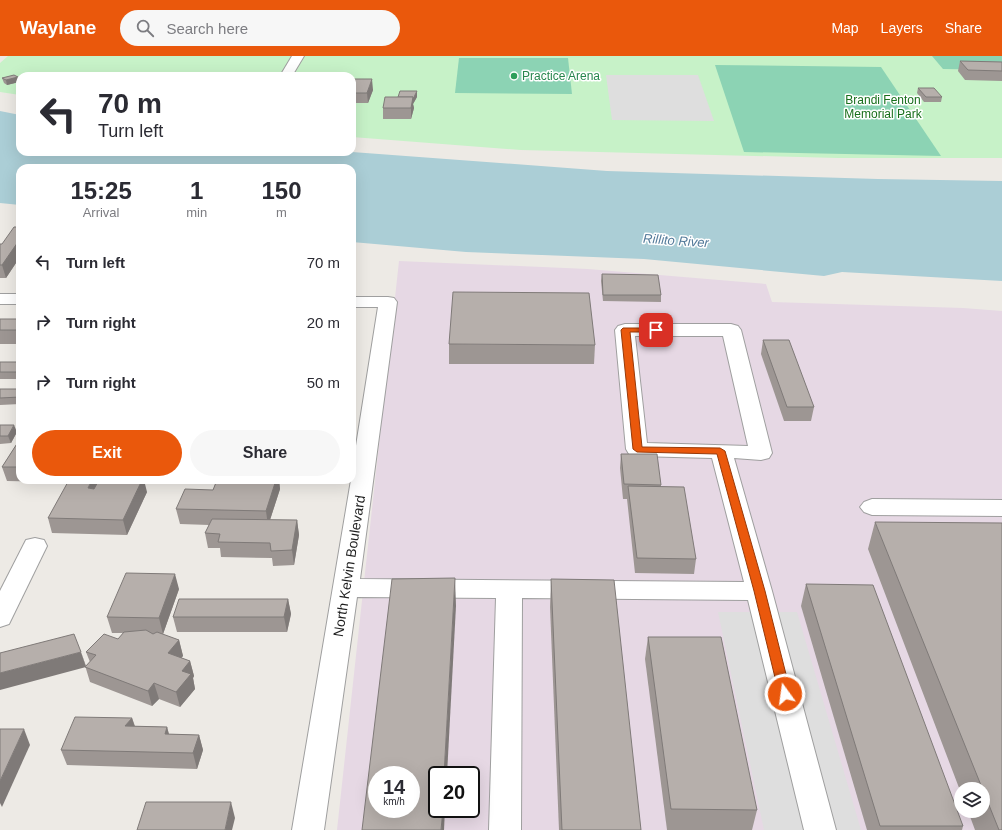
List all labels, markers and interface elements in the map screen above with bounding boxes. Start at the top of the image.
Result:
search box [120,10,400,46]
text: Waylane [20,17,96,38]
icon: search [134,17,156,39]
text: Search here [166,20,248,37]
text: Map [831,20,859,36]
text: Layers [881,20,923,36]
text: Share [945,20,982,36]
place label: Practice Arena [522,69,600,83]
marker: Practice Arena [509,71,519,81]
icon: left [32,88,84,140]
text: 70 m [98,88,162,119]
park label: Brandi Fenton Memorial Park [844,93,923,121]
text: Turn left [98,121,163,141]
text: 15:25 [70,177,132,204]
text: 1 [190,177,203,204]
text: 150 [262,177,302,204]
text: Arrival [83,205,120,220]
text: min [186,205,207,220]
text: m [276,205,287,220]
water label: Rillito River [643,231,710,250]
icon: left [32,251,54,273]
text: Turn left [66,254,125,271]
text: 70 m [307,254,340,271]
icon: right [32,311,54,333]
pin [639,313,673,347]
text: Turn right [66,314,136,331]
text: 20 m [307,314,340,331]
icon: arrive [645,319,667,341]
icon: right [32,371,54,393]
text: Turn right [66,374,136,391]
text: 50 m [307,374,340,391]
button: Exit [32,430,182,476]
button: Share [190,430,340,476]
street label: North Kelvin Boulevard [330,494,368,638]
position arrow [764,673,806,715]
speed limit sign: 20 [428,766,480,818]
text: 14 [383,776,405,798]
map controls [954,782,990,818]
button: layers [954,782,990,818]
text: km/h [383,796,405,807]

